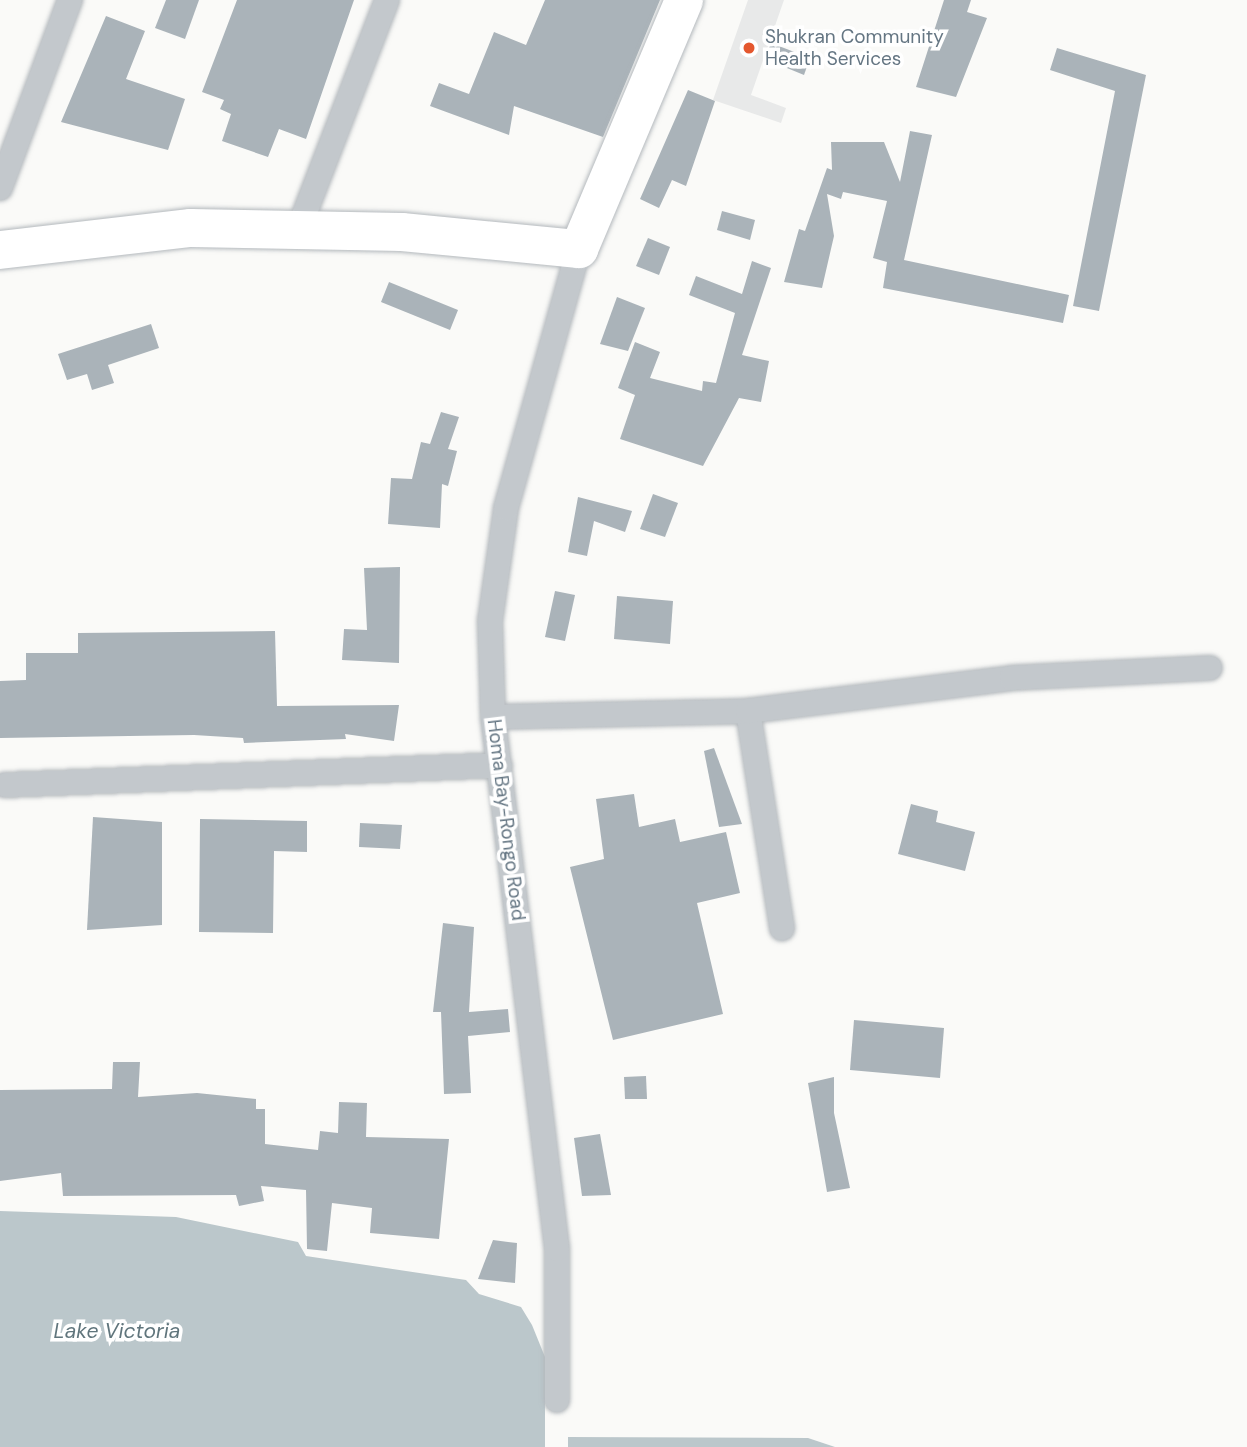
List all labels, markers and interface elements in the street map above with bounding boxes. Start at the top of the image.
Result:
place label: Shukran Community Health Services [765,26,944,70]
marker: Shukran Community Health Services [739,38,759,58]
street label: Homa Bay-Rongo Road [482,718,530,922]
water label: Lake Victoria [54,1318,180,1344]

